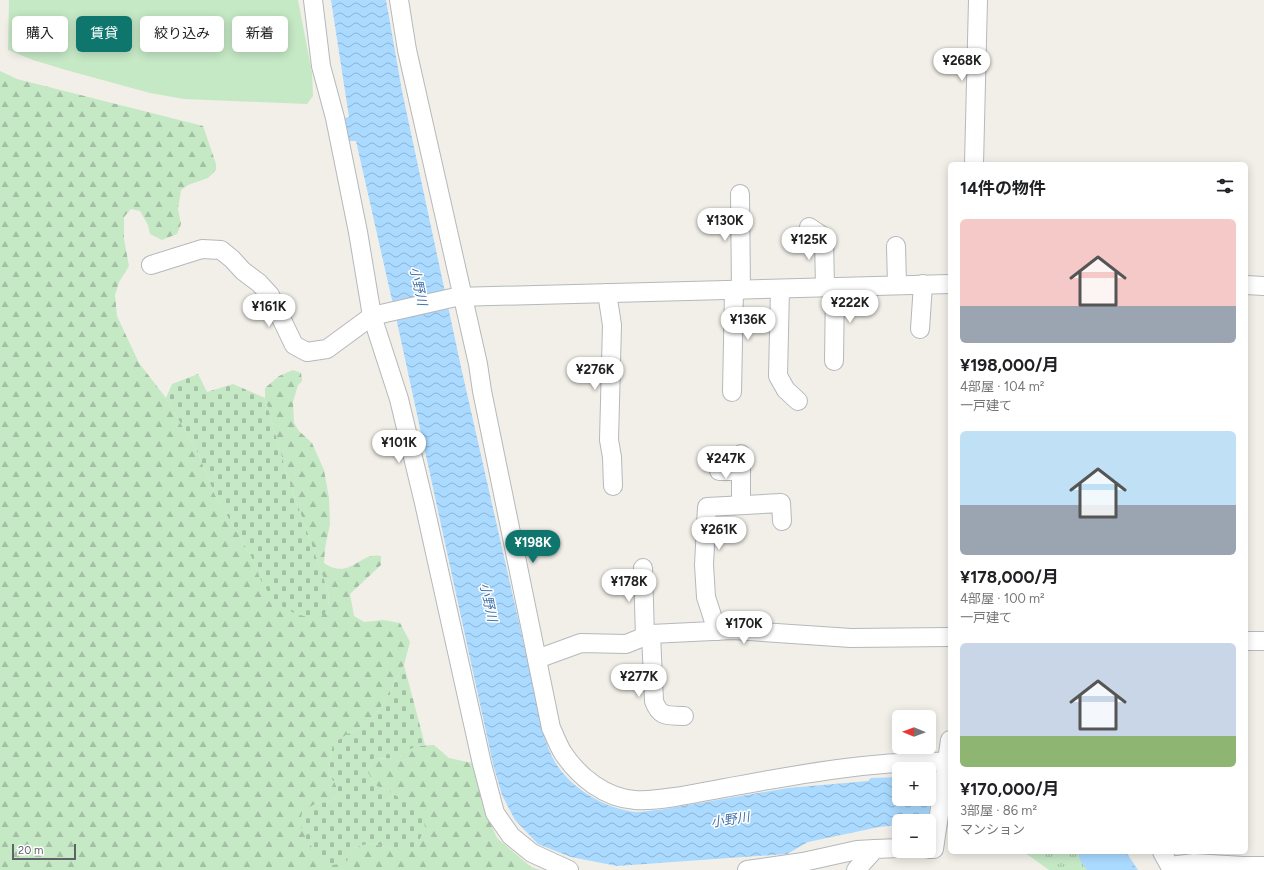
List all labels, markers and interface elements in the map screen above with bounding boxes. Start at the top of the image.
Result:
chip: 購入 [12,16,68,52]
chip: 賃貸 [76,16,132,52]
chip: 絞り込み [140,16,224,52]
chip: 新着 [232,16,288,52]
pin: ¥268K [934,48,990,82]
text: ¥268K [942,53,982,68]
icon: filters [1214,175,1236,197]
text: 14件の物件 [960,178,1046,198]
pin: ¥130K [697,208,753,242]
text: ¥130K [706,213,744,228]
pin: ¥125K [781,227,837,261]
text: ¥125K [791,232,827,247]
icon: home [1062,245,1134,317]
water label: 小野川 [407,265,430,309]
pin: ¥222K [822,290,878,324]
pin: ¥161K [241,294,297,328]
text: ¥222K [831,295,870,310]
text: ¥161K [252,299,286,314]
pin: ¥136K [720,307,776,341]
text: ¥136K [730,312,766,327]
text: ¥198,000/月 [960,355,1059,375]
pin: ¥276K [567,357,623,391]
text: ¥276K [576,362,614,377]
text: 4部屋 · 104 m² [960,379,1045,394]
text: 一戸建て [960,398,1012,413]
pin: ¥101K [371,430,427,464]
text: ¥101K [381,435,417,450]
pin: ¥247K [698,446,754,480]
text: ¥247K [706,451,746,466]
icon: home [1062,457,1134,529]
pin: ¥261K [691,517,747,551]
text: ¥261K [701,522,737,537]
pin: ¥198K [505,530,561,564]
text: ¥198K [514,535,552,550]
text: ¥178,000/月 [960,567,1059,587]
pin: ¥178K [601,569,657,603]
text: ¥178K [610,574,648,589]
water label: 小野川 [477,581,500,625]
text: 4部屋 · 100 m² [960,591,1045,606]
text: 一戸建て [960,610,1012,625]
pin: ¥170K [716,611,772,645]
text: ¥170K [725,616,763,631]
pin: ¥277K [611,664,667,698]
text: ¥277K [620,669,658,684]
icon: home [1062,669,1134,741]
north arrow [892,710,936,754]
map controls [892,710,936,858]
button: + [892,762,936,806]
text: ¥170,000/月 [960,779,1060,799]
text: 3部屋 · 86 m² [960,803,1037,818]
water label: 小野川 [710,809,752,830]
button: − [892,814,936,858]
text: マンション [960,822,1025,837]
scale bar [12,842,76,861]
text: 20 m [18,844,43,857]

